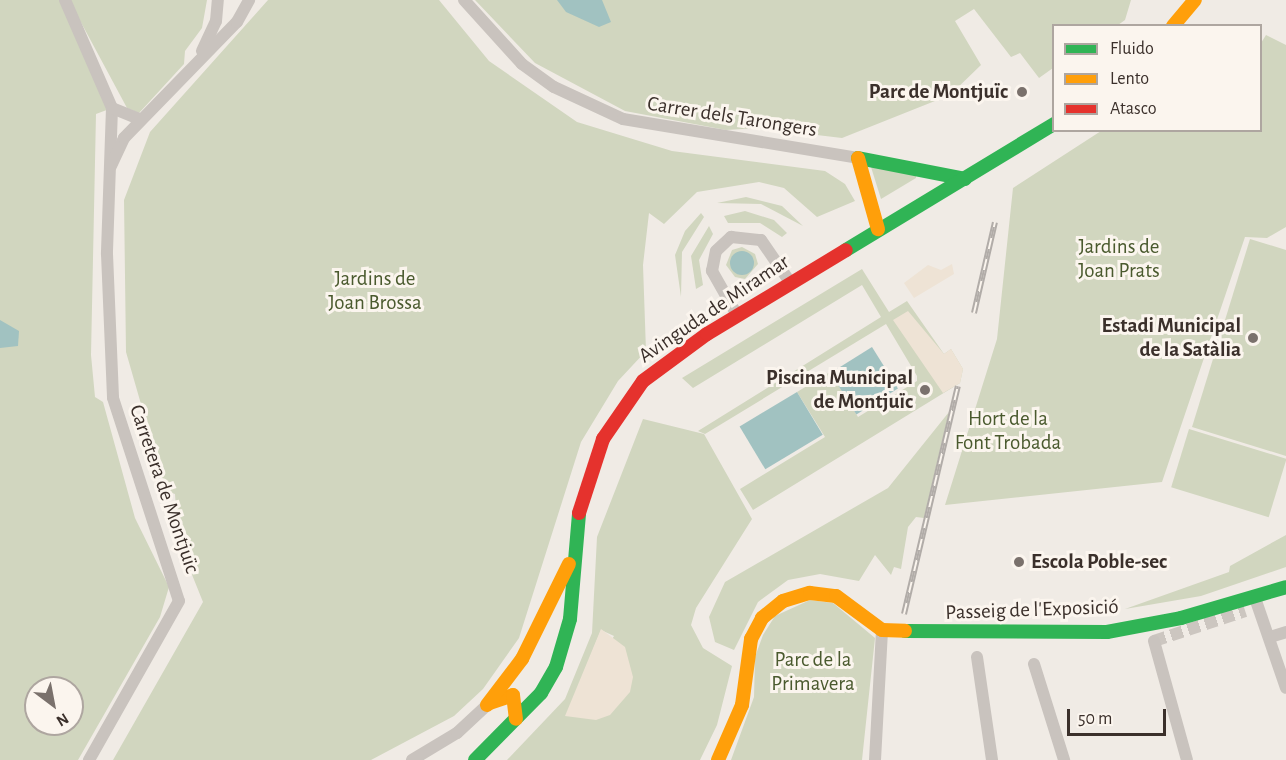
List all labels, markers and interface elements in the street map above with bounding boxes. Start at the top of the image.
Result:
legend [1052,24,1262,132]
text: Fluido [1110,40,1154,58]
text: Lento [1110,70,1149,88]
place label: Parc de Montjuïc [869,79,1008,105]
marker: Parc de Montjuïc [1013,83,1031,101]
street label: Carrer dels Tarongers [645,91,819,143]
text: Atasco [1110,100,1157,118]
park label: Jardins de Joan Prats [1078,234,1160,284]
street label: Avinguda de Miramar [634,249,794,369]
park label: Jardins de Joan Brossa [328,266,422,316]
place label: Estadi Municipal de la Satàlia [1102,313,1241,363]
marker: Estadi Municipal de la Satàlia [1246,331,1260,345]
place label: Piscina Municipal de Montjuïc [766,365,913,415]
marker: Piscina Municipal de Montjuïc [918,383,932,397]
street label: Carretera de Montjuïc [123,401,205,577]
park label: Hort de la Font Trobada [955,406,1061,456]
place label: Escola Poble-sec [1031,549,1167,575]
marker: Escola Poble-sec [1012,555,1026,569]
street label: Passeig de l'Exposició [945,594,1119,626]
park label: Parc de la Primavera [771,647,855,697]
north arrow [24,676,84,736]
scale bar [1070,697,1169,735]
text: N [54,710,71,729]
text: 50 m [1078,710,1112,728]

